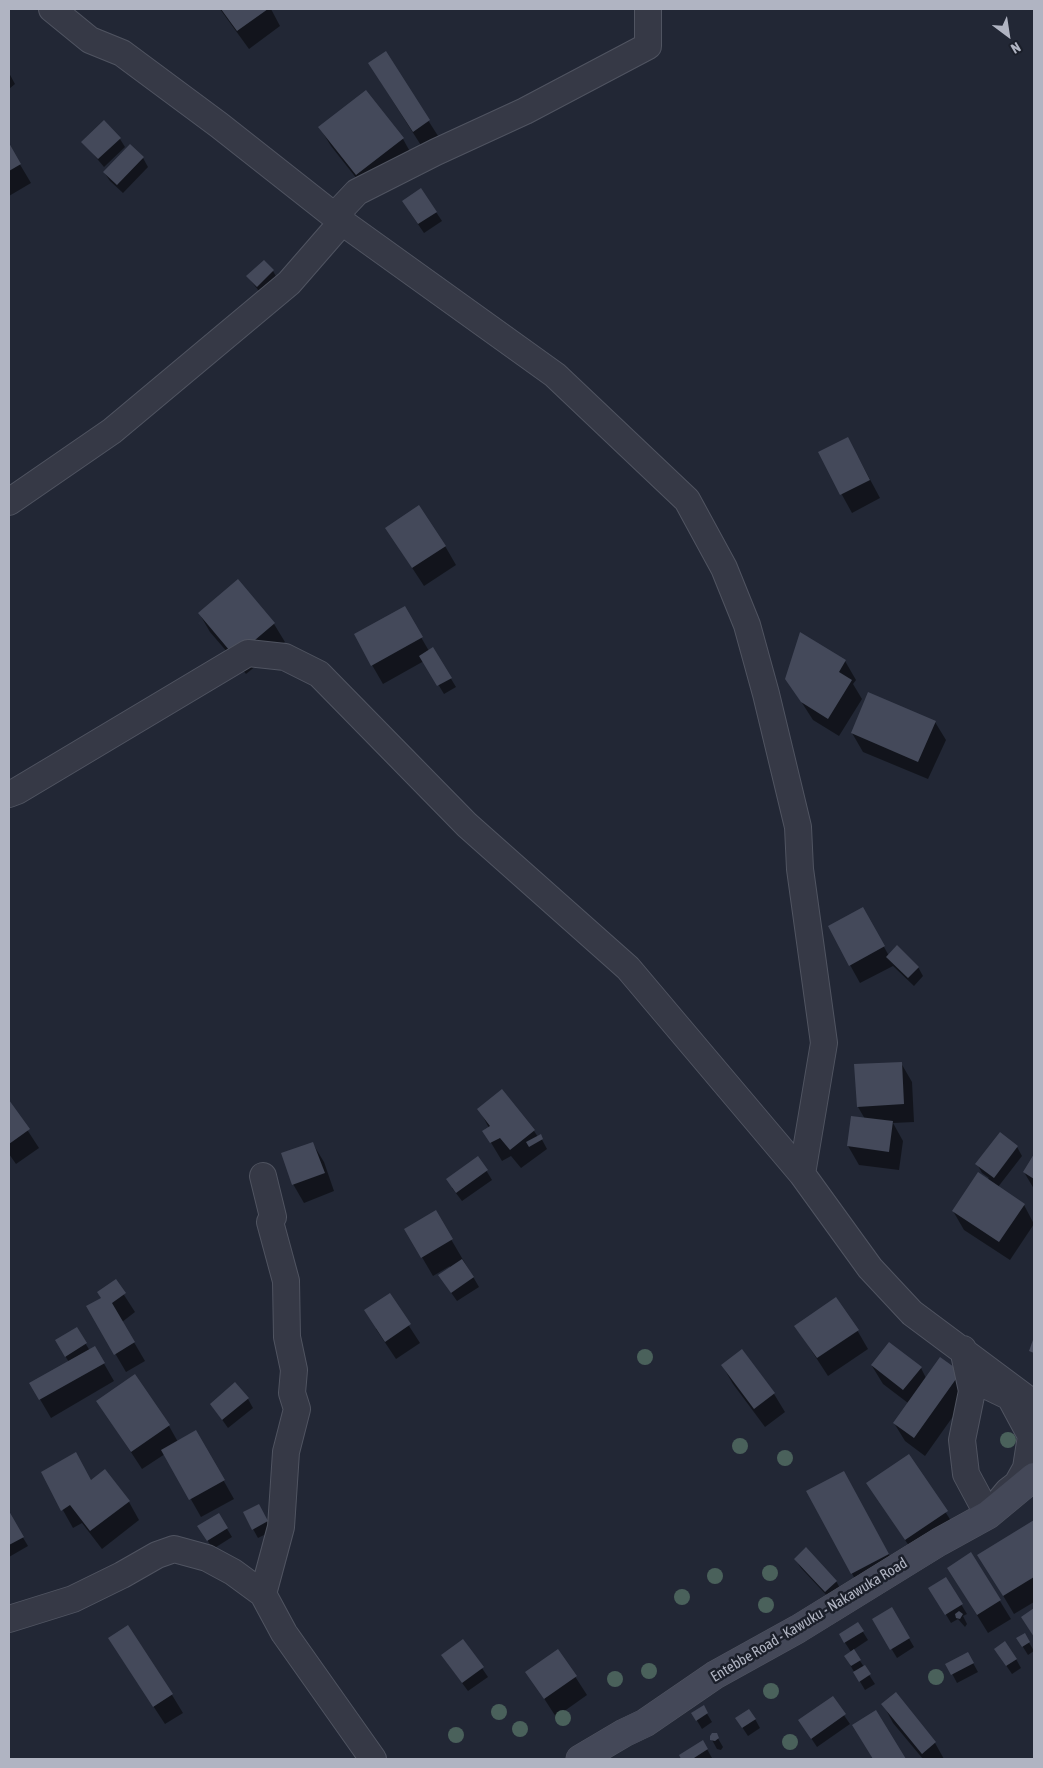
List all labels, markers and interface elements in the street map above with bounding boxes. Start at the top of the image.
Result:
north arrow [983,10,1033,60]
text: N [1008,39,1023,57]
street label: Entebbe Road - Kawuku - Nakawuka Road [707,1554,911,1686]

